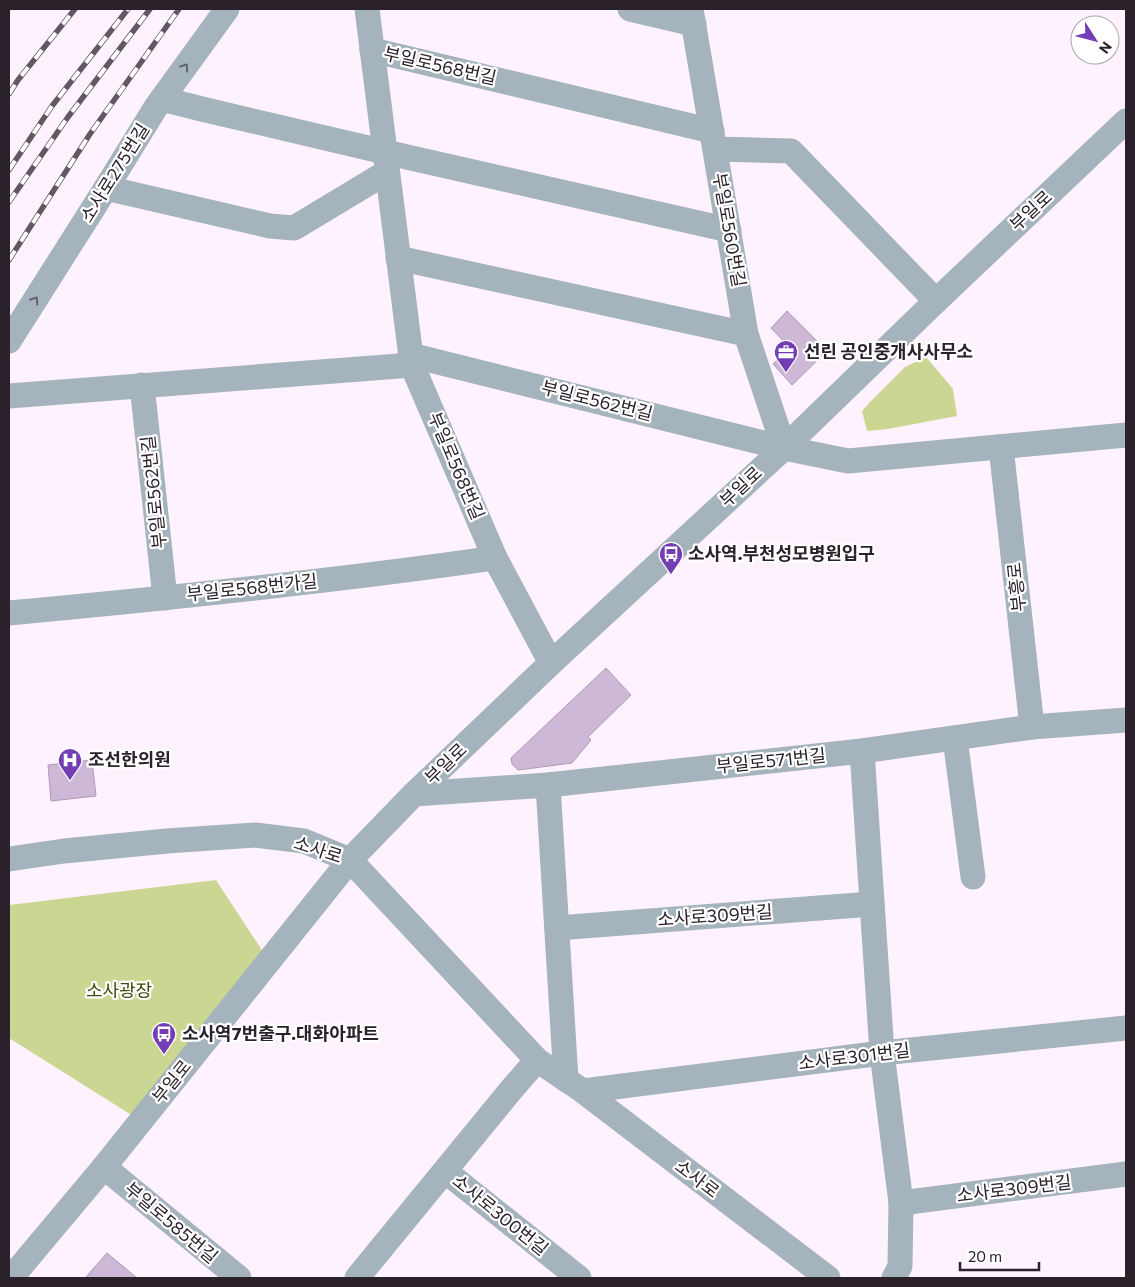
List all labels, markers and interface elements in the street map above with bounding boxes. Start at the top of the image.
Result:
north arrow [1070,15,1120,65]
text: N [1096,39,1116,57]
street label: 부일로568번길 [382,41,499,89]
one-way arrow [179,63,188,73]
street label: 소사로275번길 [75,119,153,226]
street label: 부일로560번길 [709,171,751,289]
street label: 부일로 [1005,185,1056,235]
one-way arrow [29,296,38,305]
office icon: 선린 공인중개사사무소 [773,339,799,373]
place label: 선린 공인중개사사무소 [804,340,973,362]
street label: 부일로562번길 [539,376,655,424]
street label: 부일로568번길 [424,408,490,523]
street label: 부일로562번길 [136,434,170,550]
street label: 부일로 [715,461,766,511]
bus stop icon: 소사역.부천성모병원입구 [658,541,684,575]
place label: 소사역.부천성모병원입구 [688,542,875,564]
street label: 부흥로 [1002,561,1030,613]
street label: 부일로568번가길 [185,569,318,605]
street label: 부일로 [420,738,471,788]
street label: 부일로571번길 [715,743,827,777]
hospital icon: 조선한의원 [57,747,83,781]
place label: 조선한의원 [88,748,171,770]
street label: 소사로 [291,831,345,867]
street label: 소사로309번길 [656,900,773,930]
park label: 소사광장 [86,979,152,1001]
bus stop icon: 소사역7번출구.대화아파트 [151,1021,177,1055]
place label: 소사역7번출구.대화아파트 [182,1022,379,1044]
street label: 소사로301번길 [797,1038,911,1074]
street label: 부일로 [147,1055,195,1108]
street label: 소사로 [671,1154,724,1202]
street label: 소사로300번길 [448,1169,553,1259]
street label: 소사로309번길 [955,1170,1073,1206]
street label: 부일로585번길 [121,1177,223,1267]
scale bar [960,1240,1039,1272]
text: 20 m [968,1247,1002,1265]

